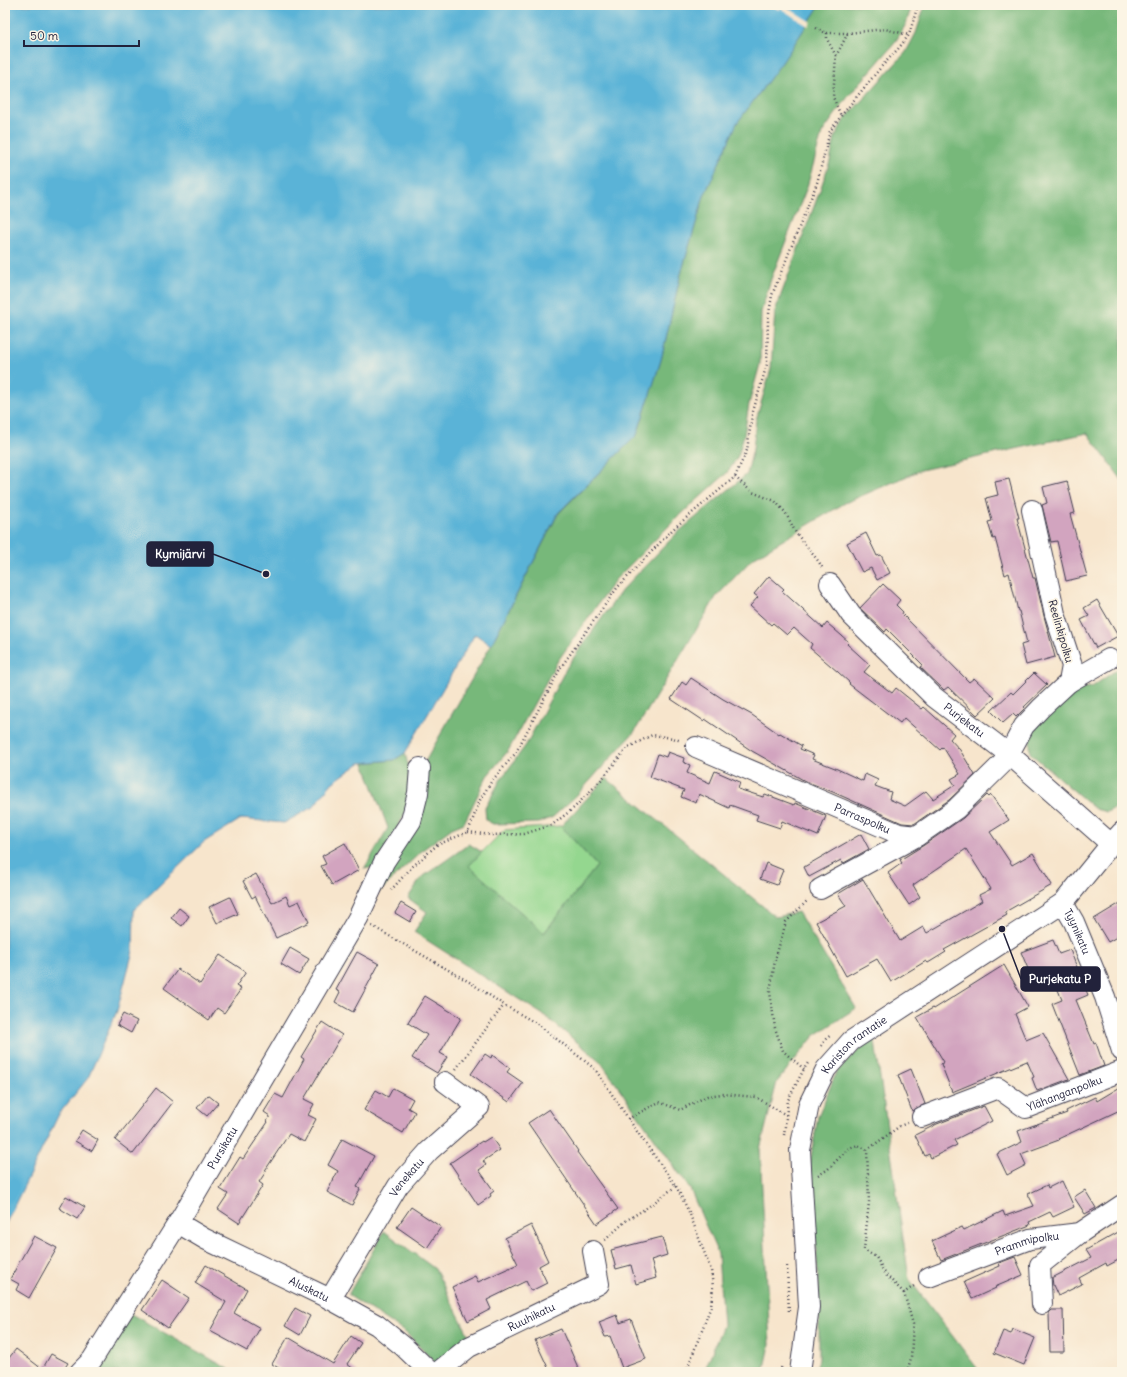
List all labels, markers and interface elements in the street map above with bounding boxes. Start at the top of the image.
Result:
scale bar [24,22,139,48]
text: 50 m [30,28,59,43]
callout: Kymijärvi [147,542,213,566]
text: Kymijärvi [155,546,205,562]
street label: Reelinkipolku [1045,598,1077,665]
street label: Purjekatu [941,700,988,740]
street label: Parraspolku [832,800,893,837]
street label: Tyynikatu [1061,906,1094,957]
callout: Purjekatu P [1021,967,1100,991]
text: Purjekatu P [1029,971,1092,986]
street label: Kariston rantatie [818,1013,889,1076]
street label: Ylähanganpolku [1025,1072,1105,1114]
street label: Pursikatu [204,1124,241,1172]
street label: Venekatu [386,1154,427,1199]
street label: Prammipolku [993,1229,1060,1259]
street label: Aluskatu [287,1273,332,1305]
street label: Ruuhikatu [505,1299,558,1334]

